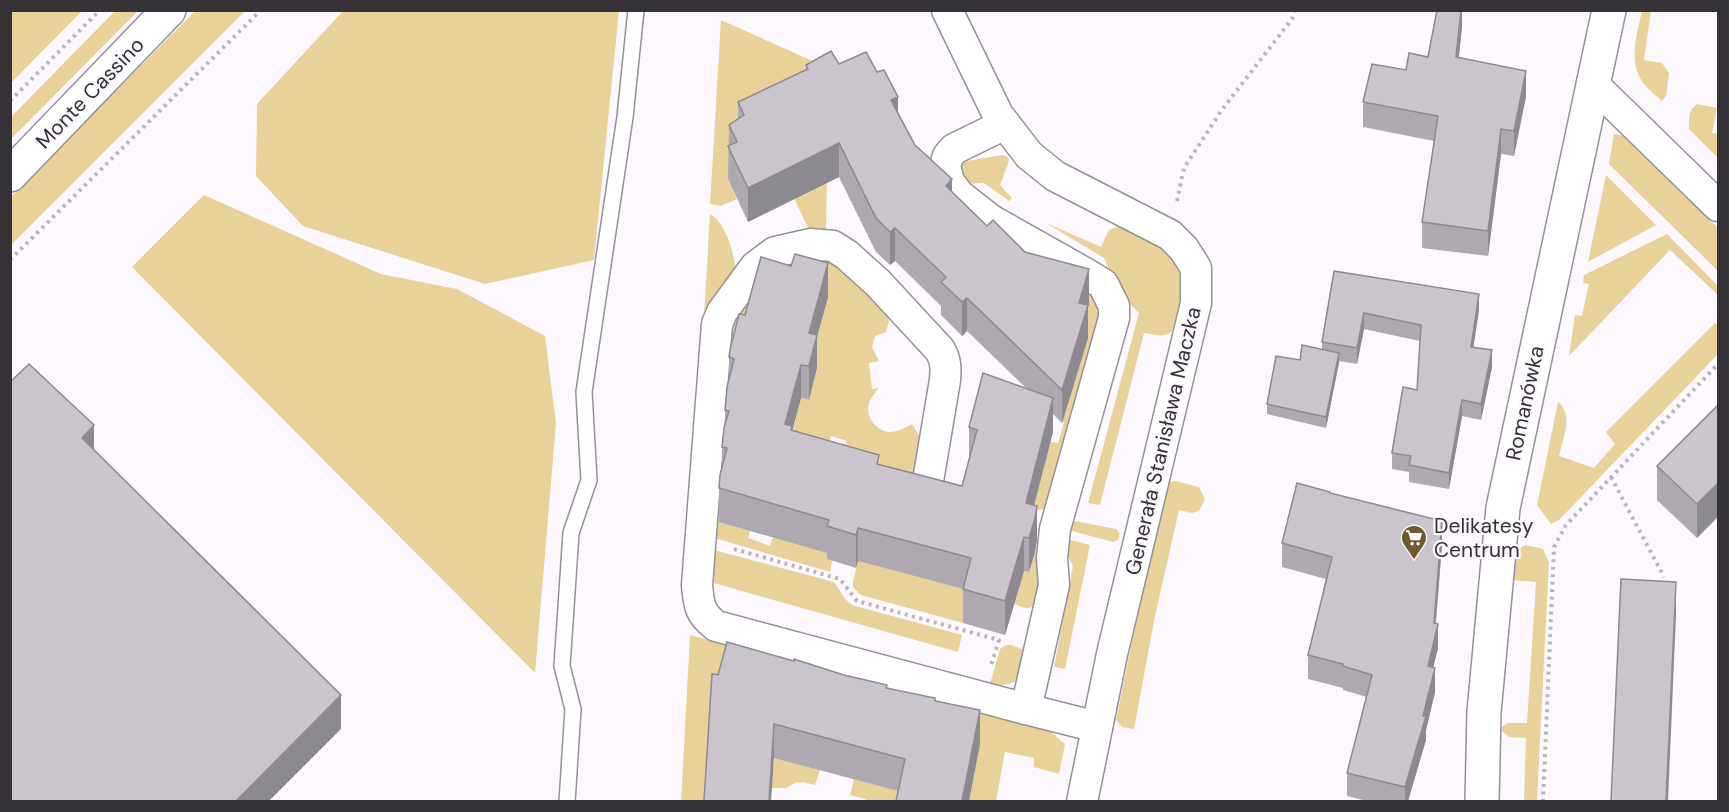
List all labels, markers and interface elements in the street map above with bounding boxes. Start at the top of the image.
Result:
street label: Monte Cassino [30,31,150,155]
street label: Generała Stanisława Maczka [1118,304,1208,578]
street label: Romanówka [1499,343,1551,463]
place label: Delikatesy Centrum [1434,512,1534,564]
supermarket icon: Delikatesy Centrum [1399,523,1429,561]

